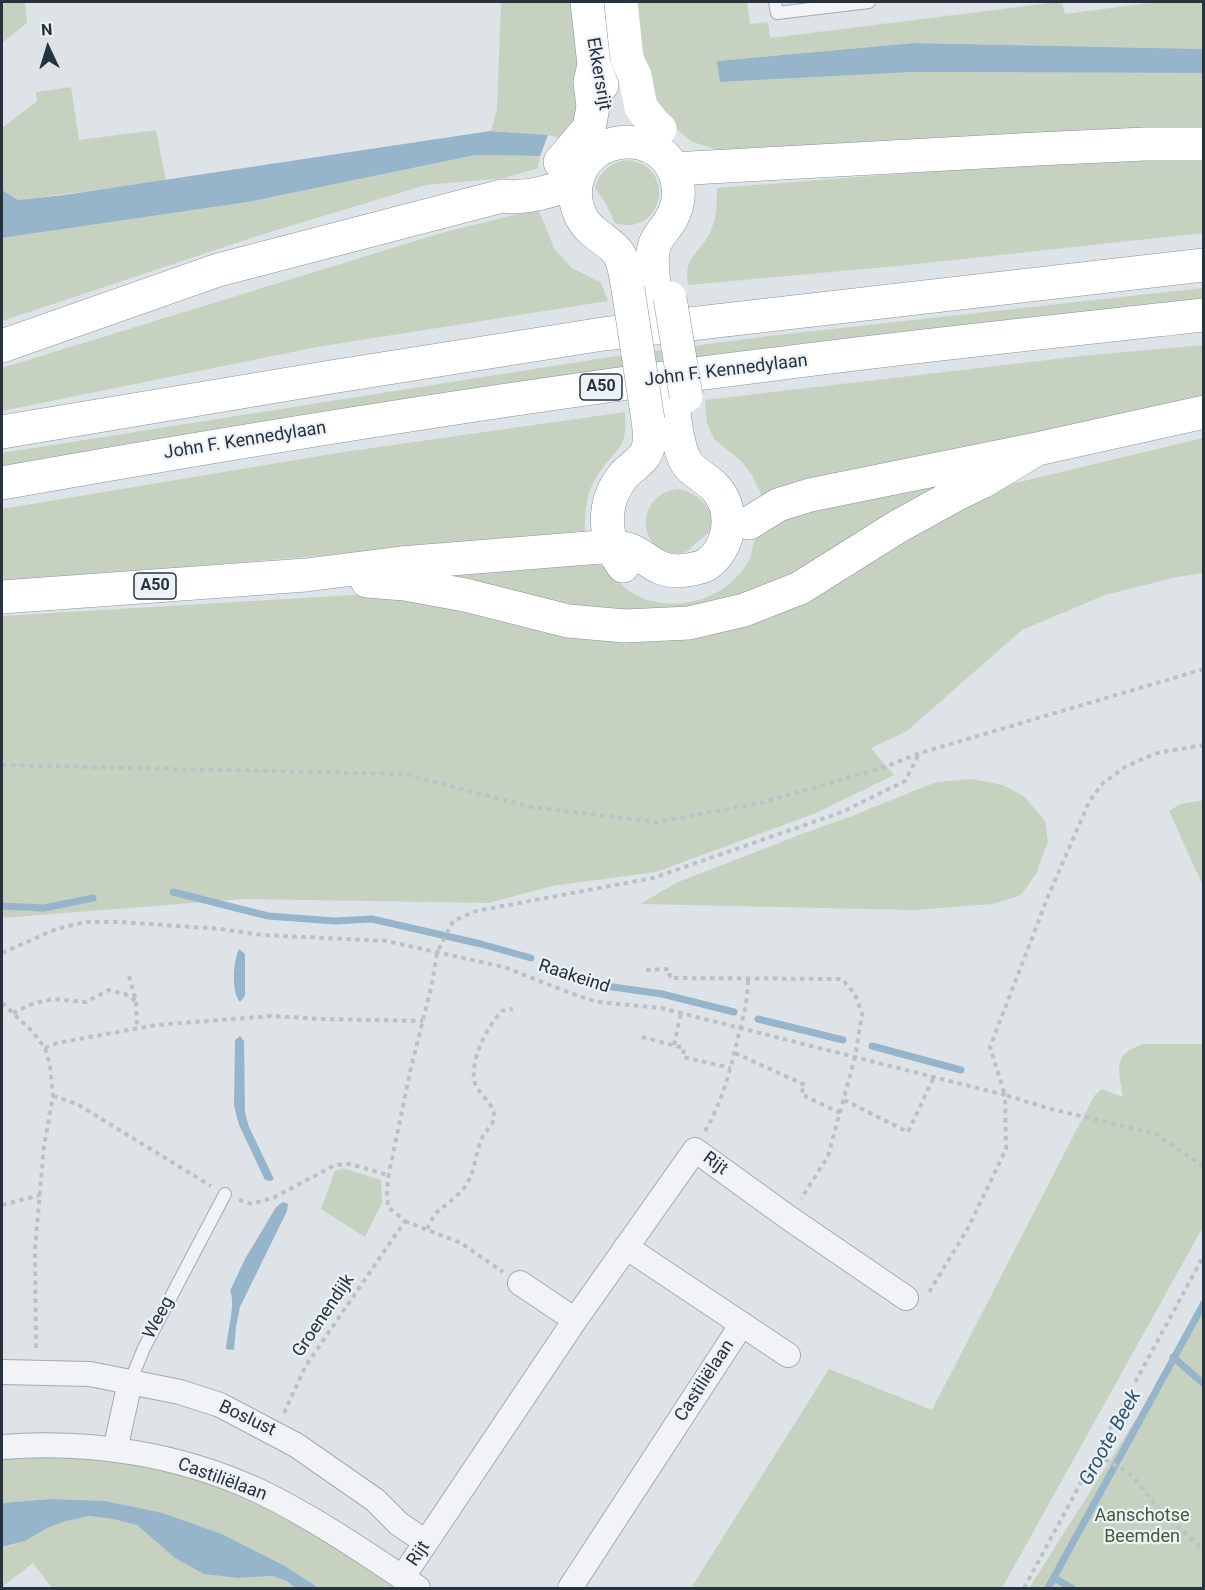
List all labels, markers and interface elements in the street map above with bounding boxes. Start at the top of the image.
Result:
north arrow [18,18,78,78]
text: N [40,20,53,39]
street label: Ekkersrijt [581,36,615,112]
street label: John F. Kennedylaan [643,350,809,392]
road number: A50 [580,374,622,400]
street label: John F. Kennedylaan [162,417,328,465]
road number: A50 [134,573,176,599]
street label: Raakeind [536,955,612,999]
street label: Rijt [698,1148,732,1180]
street label: Groenendijk [288,1270,360,1362]
street label: Weeg [139,1293,179,1343]
street label: Castiliëlaan [671,1336,739,1426]
water label: Groote Beek [1075,1386,1147,1490]
street label: Boslust [215,1396,279,1442]
street label: Castiliëlaan [174,1454,270,1506]
park label: Aanschotse Beemden [1094,1505,1190,1547]
street label: Rijt [403,1537,435,1571]

